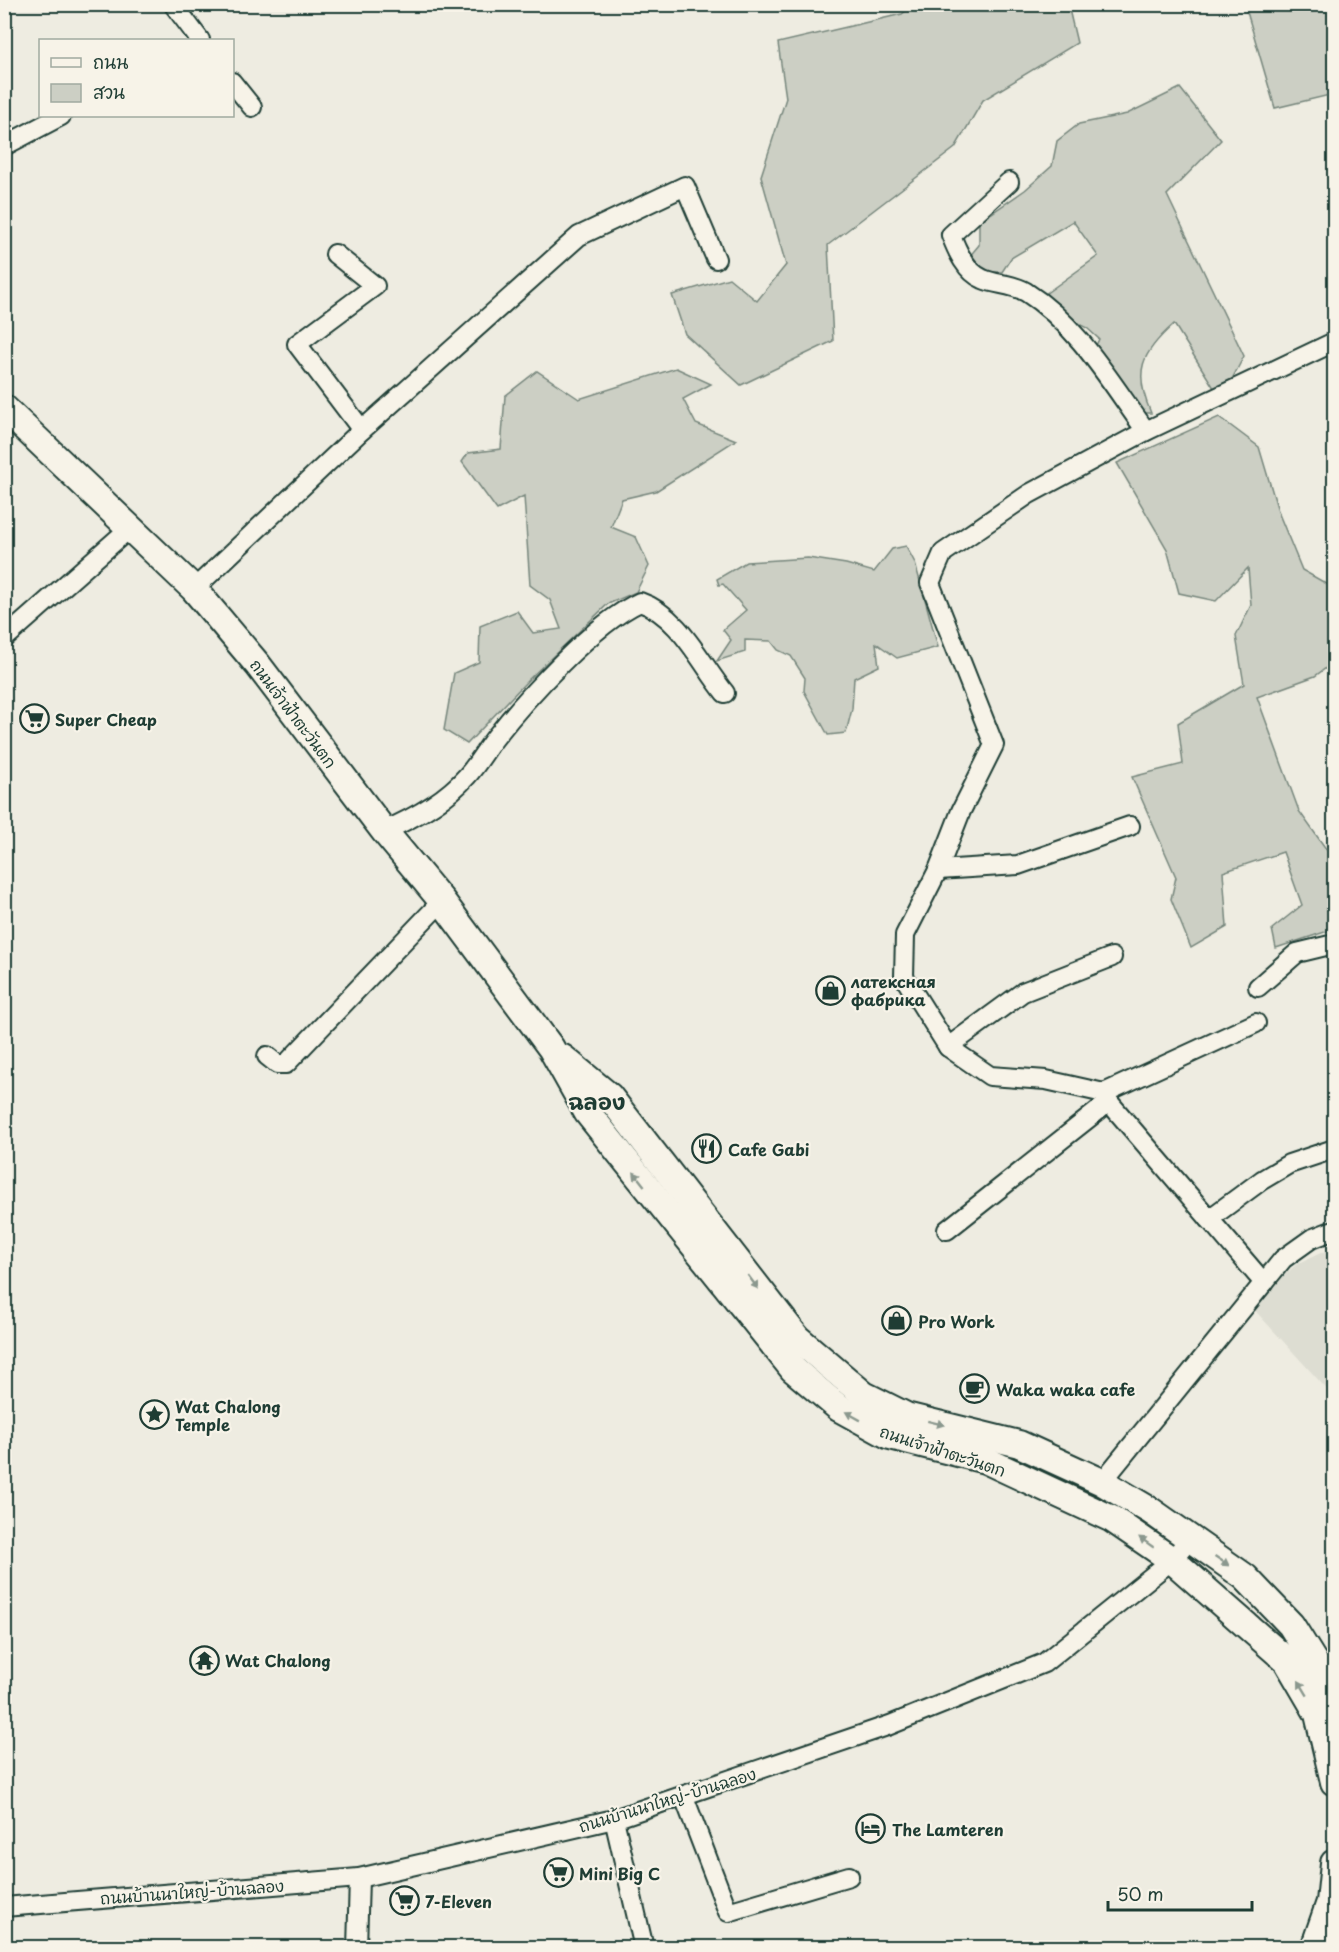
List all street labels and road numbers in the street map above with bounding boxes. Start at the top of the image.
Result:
street label: ถนนเจ้าฟ้าตะวันตก [245,653,343,773]
street label: ถนนเจ้าฟ้าตะวันตก [877,1418,1009,1482]
street label: ถนนบ้านนาใหญ่-บ้านฉลอง [575,1761,759,1837]
street label: ถนนบ้านนาใหญ่-บ้านฉลอง [99,1873,285,1909]

